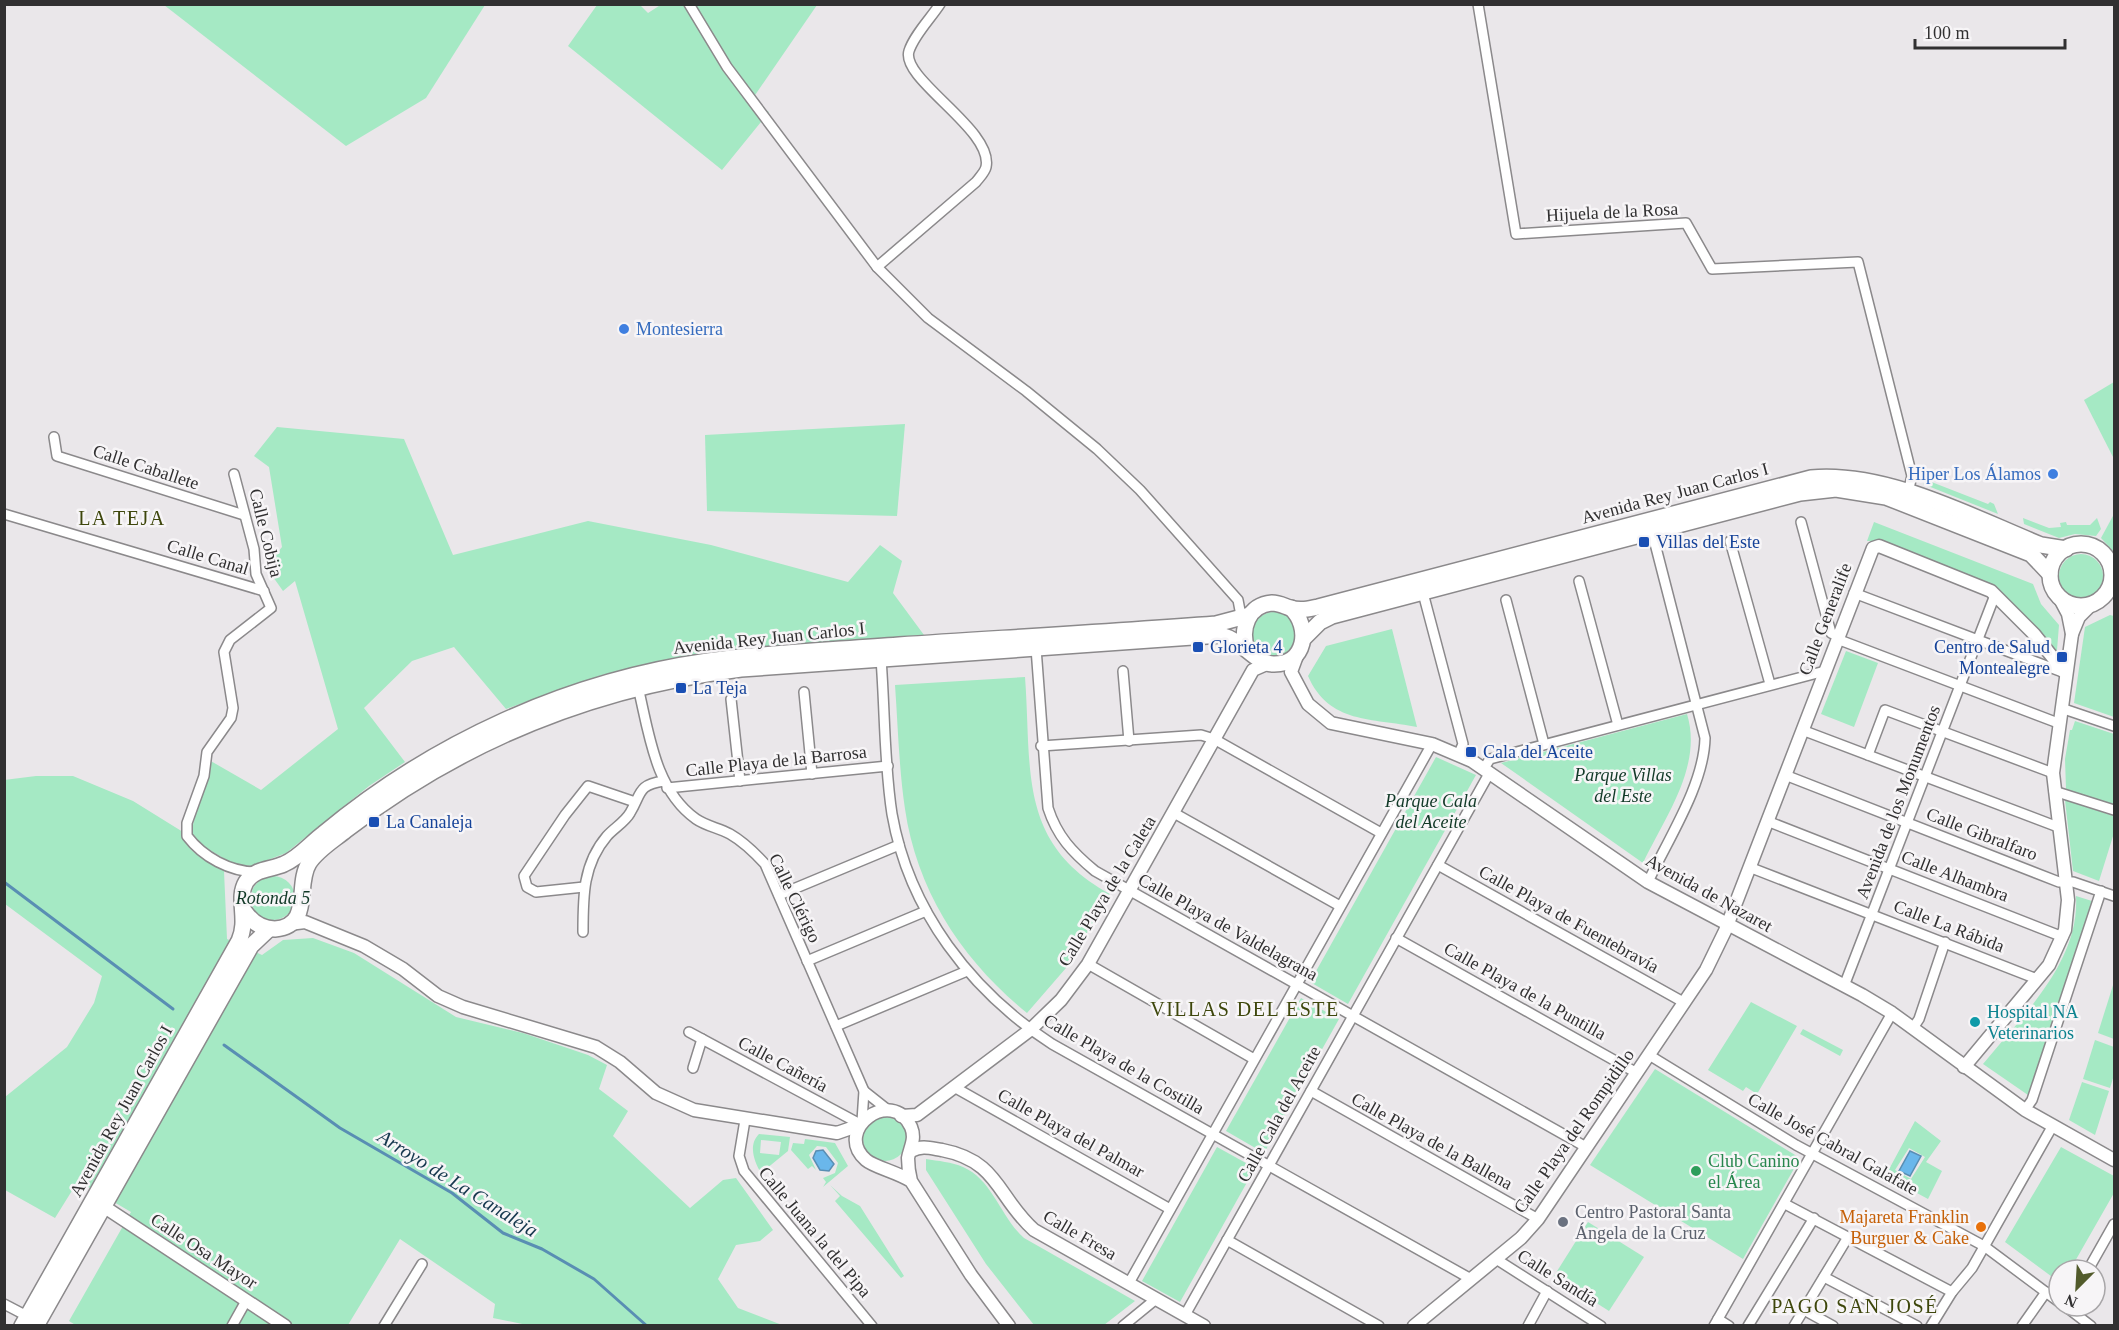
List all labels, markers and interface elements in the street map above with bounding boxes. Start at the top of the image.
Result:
scale bar [1915,12,2065,50]
text: 100 m [1924,23,1970,43]
street label: Hijuela de la Rosa [1545,199,1679,225]
place label: Montesierra [636,319,723,339]
marker: Montesierra [617,322,631,336]
street label: Calle Caballete [90,440,202,494]
street label: Avenida Rey Juan Carlos I [1579,458,1771,528]
place label: Hiper Los Álamos [1908,463,2041,484]
marker: Hiper Los Álamos [2046,467,2060,481]
street label: Calle Cobija [245,487,287,579]
district label: LA TEJA [78,507,166,529]
place label: Villas del Este [1656,532,1760,552]
street label: Calle Canal [165,535,251,579]
marker: Villas del Este [1637,535,1651,549]
street label: Calle Generalife [1794,560,1856,678]
street label: Avenida Rey Juan Carlos I [672,618,866,658]
place label: Glorieta 4 [1210,637,1282,657]
place label: Centro de Salud Montealegre [1934,637,2050,678]
marker: Glorieta 4 [1191,640,1205,654]
marker: Centro de Salud Montealegre [2055,650,2069,664]
place label: La Teja [693,678,747,698]
marker: La Teja [674,681,688,695]
street label: Avenida de los Monumentos [1852,702,1944,902]
street label: Calle Playa de la Barrosa [684,742,868,780]
place label: Cala del Aceite [1483,742,1593,762]
marker: Cala del Aceite [1464,745,1478,759]
park label: Parque Villas del Este [1573,765,1672,806]
park label: Parque Cala del Aceite [1384,791,1477,832]
street label: Calle Gibralfaro [1924,804,2040,864]
place label: La Canaleja [386,812,472,832]
street label: Calle Playa de la Caleta [1054,812,1160,970]
marker: La Canaleja [367,815,381,829]
street label: Calle Alhambra [1898,846,2012,906]
street label: Calle Clérigo [765,850,825,946]
street label: Avenida de Nazaret [1642,850,1776,936]
street label: Calle Playa de Fuentebravía [1476,861,1662,977]
street label: Calle Playa de Valdelagrana [1135,869,1321,985]
park label: Rotonda 5 [235,888,310,908]
street label: Calle La Rábida [1891,896,2007,956]
street label: Calle Playa de la Puntilla [1441,938,1609,1044]
district label: VILLAS DEL ESTE [1150,998,1340,1020]
place label: Hospital NA Veterinarios [1987,1002,2079,1043]
street label: Calle Playa de la Costilla [1040,1010,1208,1118]
marker: Hospital NA Veterinarios [1968,1015,1982,1029]
street label: Avenida Rey Juan Carlos I [66,1022,176,1200]
street label: Calle Cañería [735,1032,831,1096]
street label: Calle Cala del Aceite [1233,1042,1325,1186]
street label: Calle Playa del Rompidillo [1510,1045,1638,1217]
street label: Calle Playa del Palmar [994,1084,1148,1182]
street label: Calle Playa de la Ballena [1348,1088,1516,1194]
street label: Calle José Cabral Galafate [1744,1089,1922,1199]
water label: Arroyo de La Canaleja [372,1124,542,1242]
place label: Club Canino el Área [1708,1151,1800,1192]
street label: Calle Juana la del Pipa [755,1163,875,1301]
marker: Club Canino el Área [1689,1164,1703,1178]
place label: Centro Pastoral Santa Ángela de la Cruz [1575,1202,1731,1243]
street label: Calle Fresa [1040,1206,1120,1264]
place label: Majareta Franklin Burguer & Cake [1840,1207,1969,1248]
street label: Calle Osa Mayor [147,1209,261,1293]
marker: Centro Pastoral Santa Ángela de la Cruz [1556,1215,1570,1229]
marker: Majareta Franklin Burguer & Cake [1974,1220,1988,1234]
street label: Calle Sandía [1514,1245,1602,1311]
north arrow [2047,1258,2107,1318]
text: N [2062,1291,2080,1311]
district label: PAGO SAN JOSÉ [1771,1295,1939,1317]

